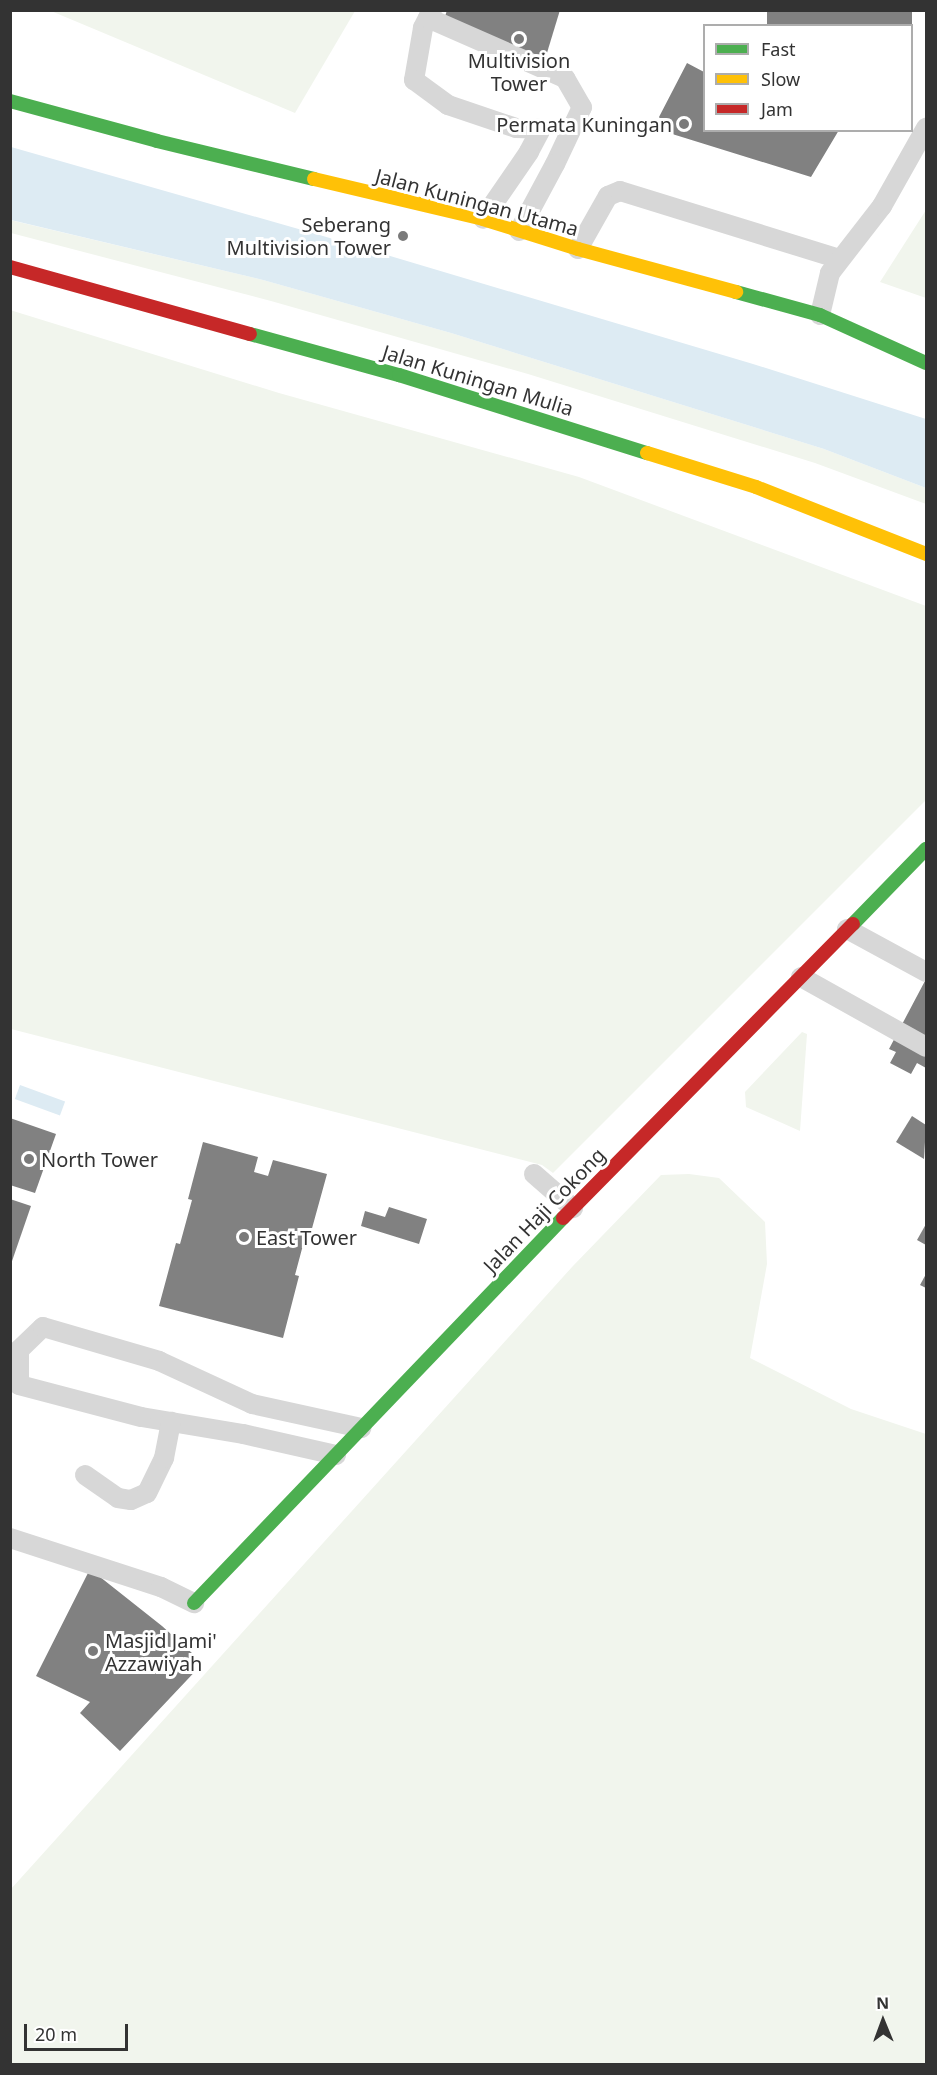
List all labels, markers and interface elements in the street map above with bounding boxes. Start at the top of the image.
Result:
legend [703,24,913,132]
marker: Multivision Tower [512,32,526,46]
text: Fast [761,37,796,61]
place label: Multivision Tower [468,48,570,95]
text: Slow [761,67,800,91]
text: Jam [761,97,793,121]
place label: Permata Kuningan [496,112,672,136]
marker: Permata Kuningan [677,117,691,131]
street label: Jalan Kuningan Utama [373,163,581,241]
place label: Seberang Multivision Tower [227,213,391,260]
marker: Seberang Multivision Tower [396,229,410,243]
street label: Jalan Kuningan Mulia [380,340,576,420]
street label: Jalan Haji Cokong [478,1143,610,1277]
place label: North Tower [41,1147,158,1171]
marker: North Tower [22,1152,36,1166]
place label: East Tower [256,1225,357,1249]
marker: East Tower [237,1230,251,1244]
place label: Masjid Jami' Azzawiyah [105,1628,217,1675]
marker: Masjid Jami' Azzawiyah [86,1644,100,1658]
north arrow [853,1991,913,2051]
text: N [876,1992,889,2014]
scale bar [27,2012,130,2050]
text: 20 m [35,2022,77,2046]

